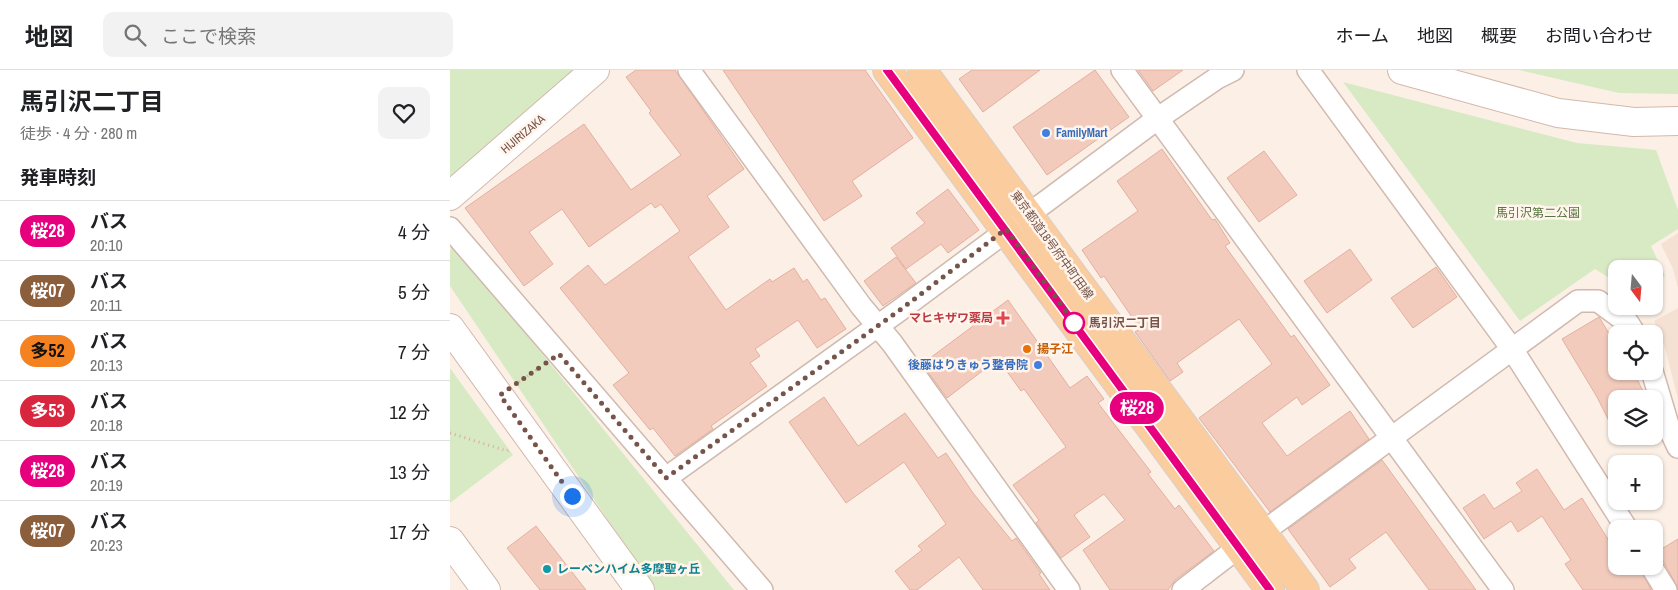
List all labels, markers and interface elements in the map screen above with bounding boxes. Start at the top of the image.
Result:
search box [103,12,453,57]
text: 地図 [25,20,73,52]
icon: search [121,21,149,49]
text: ここで検索 [161,23,256,49]
text: ホーム [1336,23,1389,48]
text: 地図 [1417,23,1453,48]
text: 概要 [1481,23,1517,48]
text: お問い合わせ [1545,23,1653,48]
text: 馬引沢二丁目 [20,85,164,117]
button: heart [378,87,430,139]
street label: HIJIRIZAKA [498,111,549,157]
text: 徒歩 · 4 分 · 280 m [20,122,137,144]
place label: FamilyMart [1056,125,1108,141]
marker: FamilyMart [1040,127,1052,139]
text: 発車時刻 [20,164,96,190]
street label: 東京都道18号府中町田線 [1007,187,1097,303]
park label: 馬引沢第二公園 [1496,205,1580,221]
text: バス [90,208,128,234]
text: 桜28 [30,218,65,243]
text: 4 分 [398,219,430,245]
text: 20:10 [90,234,123,256]
north arrow [1608,260,1662,315]
map controls [1608,260,1663,575]
text: バス [90,268,128,294]
text: 桜07 [30,278,65,303]
text: 5 分 [398,279,430,305]
text: 20:11 [90,294,122,316]
place label: マヒキザワ薬局 [909,310,993,326]
marker: マヒキザワ薬局 [997,312,1009,324]
marker: 馬引沢二丁目 [1063,312,1085,334]
place label: 馬引沢二丁目 [1089,315,1161,331]
button: locate [1608,325,1663,380]
text: バス [90,328,128,354]
text: 多52 [30,338,65,363]
text: 7 分 [398,339,430,365]
place label: 揚子江 [1037,341,1073,357]
marker: 揚子江 [1021,343,1033,355]
text: 20:13 [90,354,123,376]
place label: 後藤はりきゅう整骨院 [908,357,1028,373]
marker: 後藤はりきゅう整骨院 [1032,359,1044,371]
text: バス [90,388,128,414]
button: layers [1608,390,1663,445]
line badge: 桜28 [1108,392,1166,424]
text: 桜28 [1120,395,1154,420]
text: 多53 [30,398,65,423]
text: 12 分 [389,399,430,425]
text: 20:18 [90,414,123,436]
text: バス [90,448,128,474]
button: + [1608,455,1663,510]
text: 桜28 [30,458,65,483]
text: 13 分 [389,459,430,485]
text: 20:19 [90,474,123,496]
your location [560,484,585,509]
text: バス [90,508,128,534]
text: 桜07 [30,518,65,543]
text: 17 分 [389,519,430,545]
button: − [1608,520,1663,575]
text: 20:23 [90,534,123,556]
place label: レーベンハイム多摩聖ヶ丘 [557,561,701,577]
marker: レーベンハイム多摩聖ヶ丘 [541,563,553,575]

